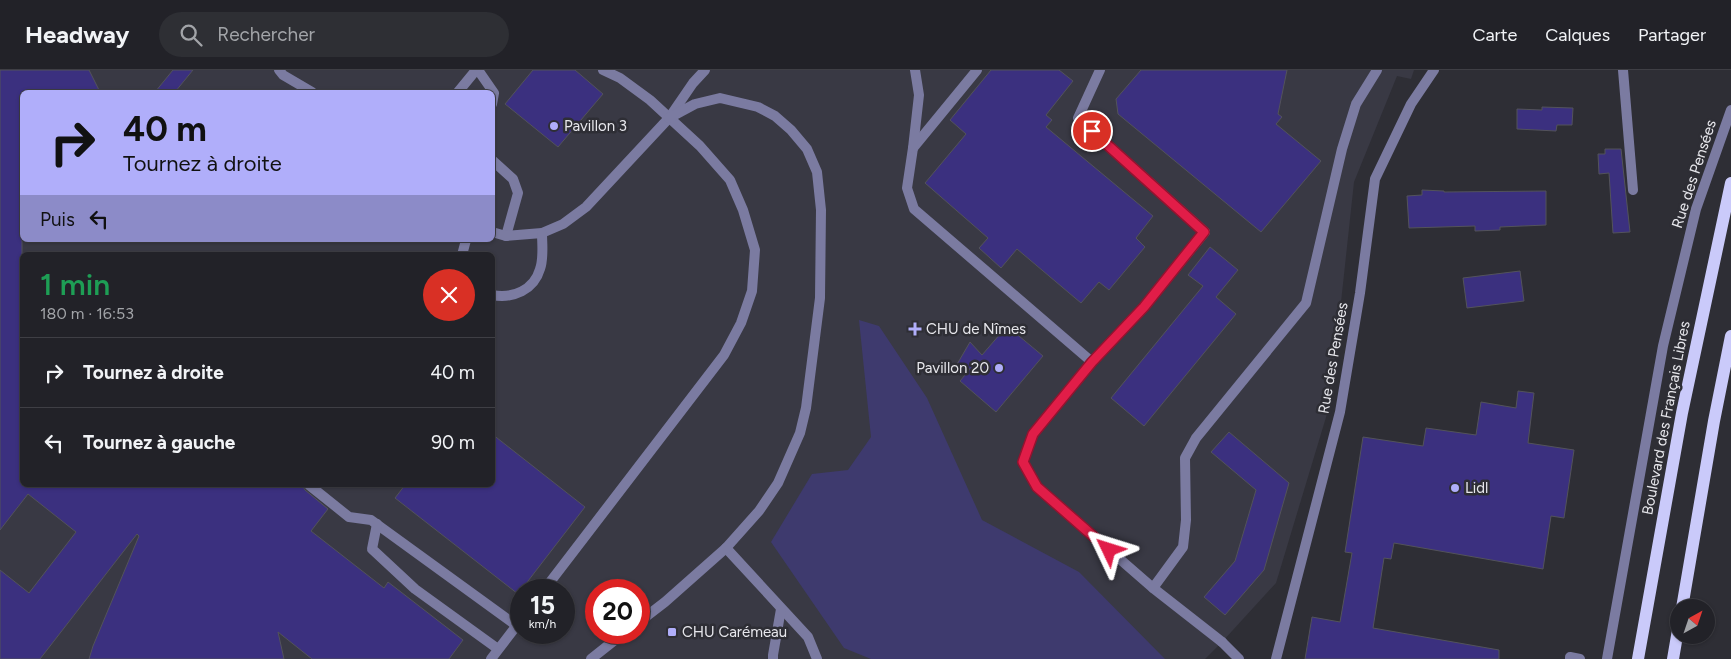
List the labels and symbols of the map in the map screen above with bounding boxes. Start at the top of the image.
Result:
pin [1071,110,1113,152]
place label: Pavillon 3 [564,117,627,135]
street label: Rue des Pensées [1668,118,1720,230]
marker: Pavillon 3 [548,120,560,132]
street label: Rue des Pensées [1314,301,1352,415]
street label: Boulevard des Français Libres [1638,319,1694,517]
place label: CHU de Nîmes [926,320,1026,338]
marker: CHU de Nîmes [908,322,922,336]
place label: Pavillon 20 [916,359,989,377]
marker: Pavillon 20 [993,362,1005,374]
place label: Lidl [1465,479,1488,497]
marker: Lidl [1449,482,1461,494]
position arrow [1082,523,1134,575]
speed limit sign: 20 [585,579,650,644]
north arrow [1670,599,1715,644]
place label: CHU Carémeau [682,623,787,641]
marker: CHU Carémeau [666,626,678,638]

